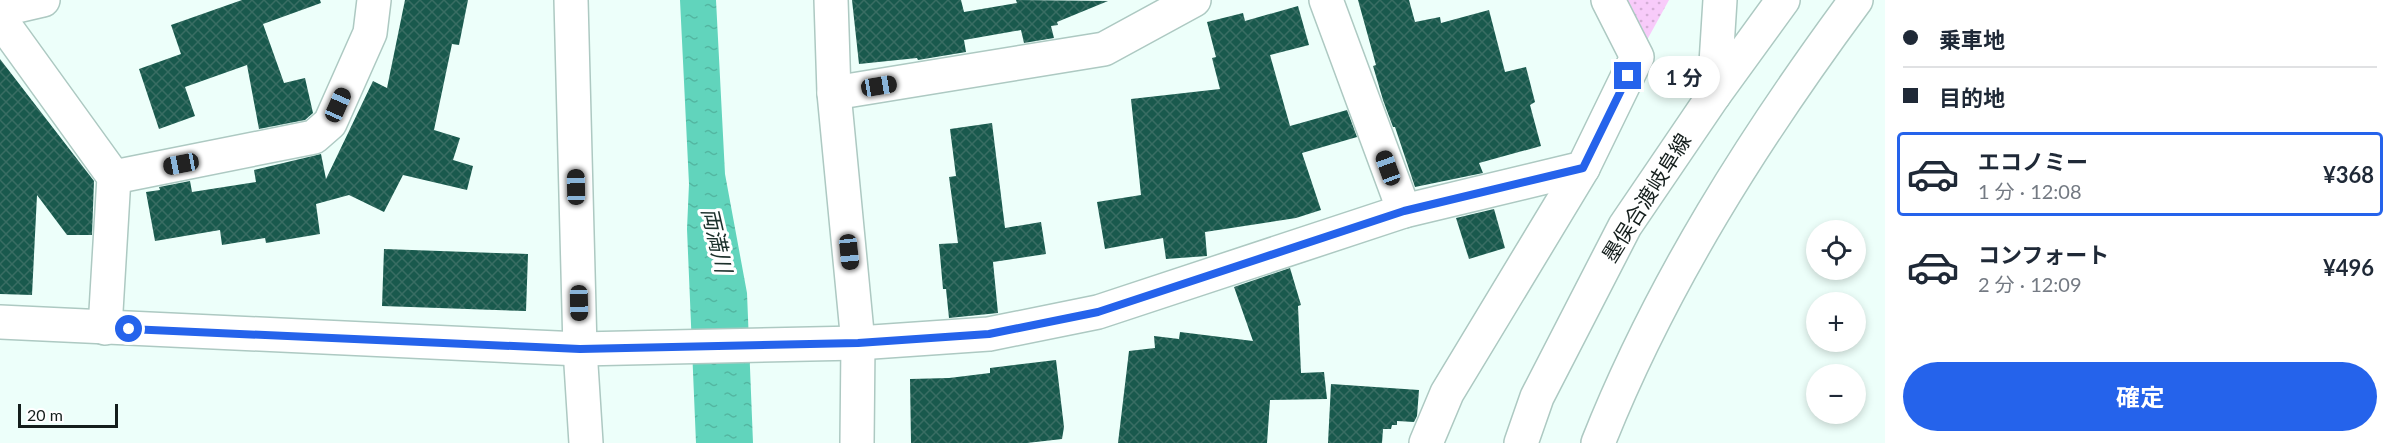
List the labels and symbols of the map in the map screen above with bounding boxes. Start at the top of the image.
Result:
callout: 1 分 [1649,55,1721,97]
route end [1614,62,1641,89]
car [860,74,898,98]
car [322,85,354,125]
street label: 墨俣合渡岐阜線 [1596,128,1695,266]
car [1373,148,1403,188]
car [162,152,200,176]
car [567,169,585,205]
water label: 両満川 [697,205,739,277]
car [838,233,860,271]
car [570,285,588,321]
route start [115,315,142,342]
scale bar [18,401,118,428]

